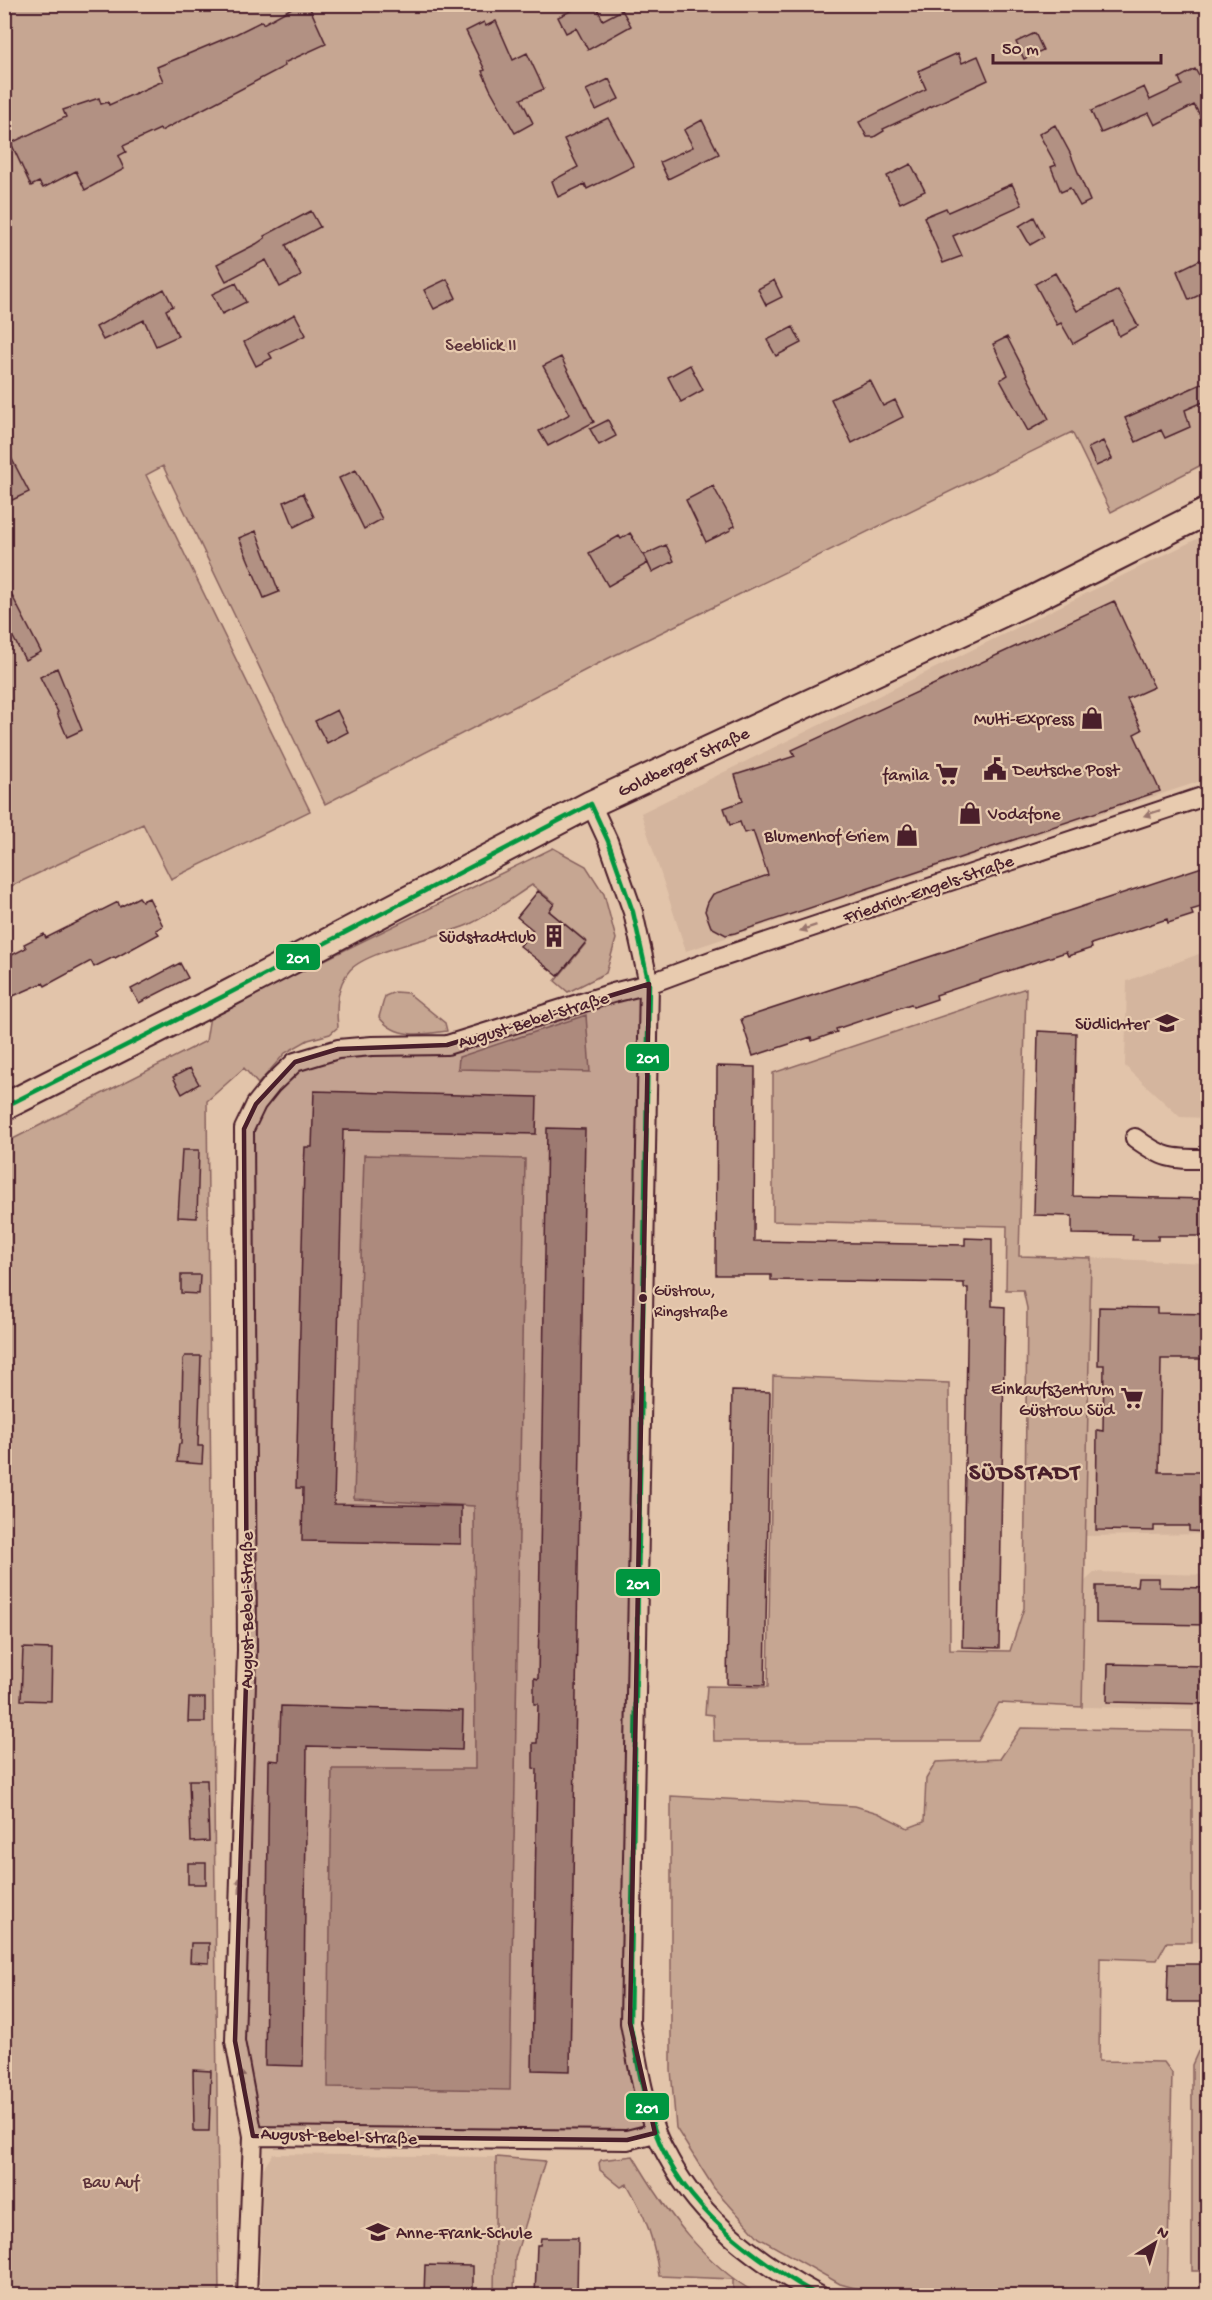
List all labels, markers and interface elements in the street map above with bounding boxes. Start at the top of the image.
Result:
scale bar [993,27,1161,65]
text: 50 m [1002,40,1039,61]
park label: Seeblick II [445,336,517,357]
shop icon: Multi-Express [1079,705,1105,731]
place label: Multi-Express [974,710,1075,731]
street label: Goldberger Straße [615,723,754,803]
public building icon: Deutsche Post [982,756,1008,782]
supermarket icon: famila [934,761,960,787]
place label: Deutsche Post [1012,761,1121,782]
place label: famila [882,766,930,787]
shop icon: Vodafone [957,800,983,826]
place label: Vodafone [987,805,1061,826]
one-way arrow [1143,809,1161,818]
shop icon: Blumenhof Griem [894,822,920,848]
place label: Blumenhof Griem [763,827,889,848]
street label: Friedrich-Engels-Straße [840,851,1017,930]
building icon: Südstadtclub [541,923,567,949]
one-way arrow [799,924,817,934]
place label: Südstadtclub [439,928,536,949]
line badge: 201 [275,943,321,971]
text: 201 [286,951,310,970]
street label: August-Bebel-Straße [456,988,612,1054]
school or university icon: Südlichter [1154,1010,1180,1036]
place label: Südlichter [1075,1015,1151,1036]
line badge: 201 [625,1043,670,1072]
text: 201 [636,1051,660,1070]
place label: Güstrow, Ringstraße [654,1283,728,1323]
marker: Güstrow, Ringstraße [637,1292,649,1304]
place label: Einkaufszentrum Güstrow Süd [991,1380,1115,1422]
supermarket icon: Einkaufszentrum Güstrow Süd [1119,1385,1145,1411]
district label: SÜDSTADT [969,1460,1081,1489]
street label: August-Bebel-Straße [238,1531,259,1688]
line badge: 201 [615,1568,661,1597]
text: 201 [626,1577,650,1596]
one-way arrow [235,1875,244,1894]
one-way arrow [237,2069,246,2088]
line badge: 201 [625,2092,670,2121]
text: 201 [635,2101,659,2120]
street label: August-Bebel-Straße [260,2124,418,2151]
park label: Bau Auf [82,2173,141,2194]
north arrow [1125,2213,1185,2273]
school or university icon: Anne-Frank-Schule [365,2219,391,2245]
text: N [1152,2223,1172,2245]
place label: Anne-Frank-Schule [396,2224,533,2245]

